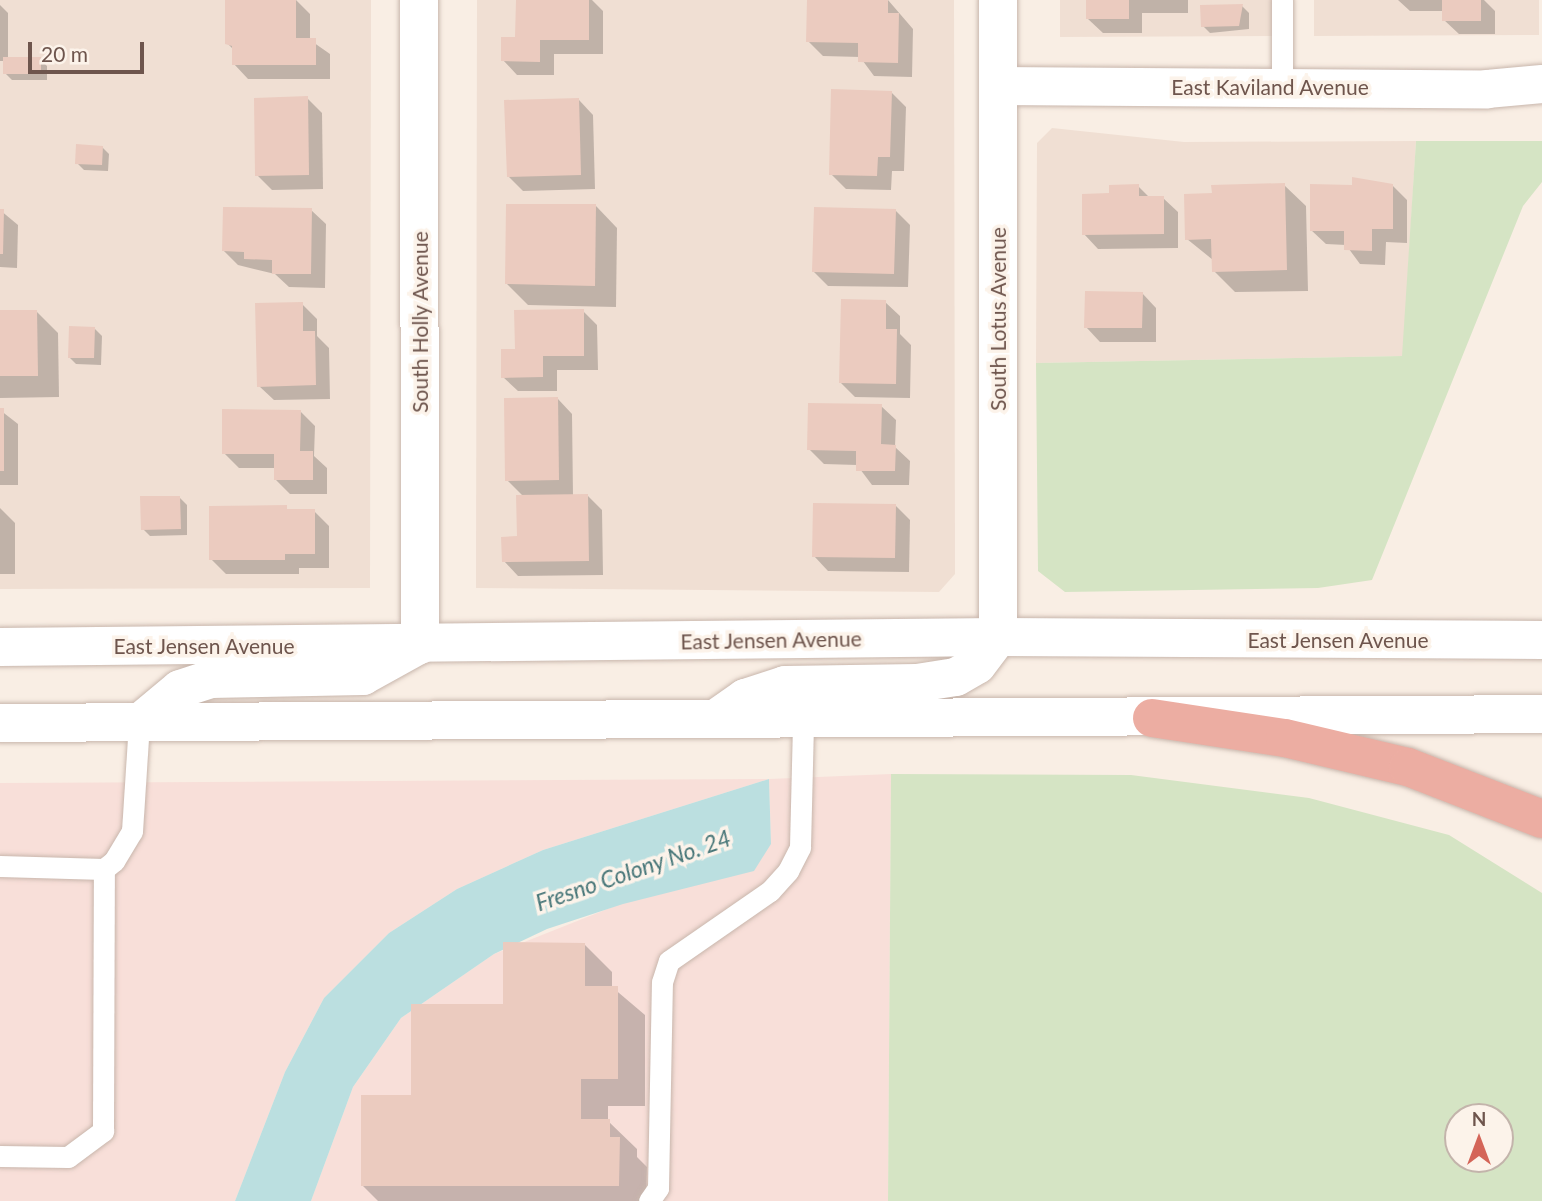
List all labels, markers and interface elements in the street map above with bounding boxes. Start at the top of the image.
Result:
scale bar [32,28,147,72]
text: 20 m [41,41,88,66]
street label: East Kaviland Avenue [1171,74,1369,100]
street label: South Lotus Avenue [985,227,1011,411]
street label: South Holly Avenue [407,231,433,413]
street label: East Jensen Avenue [680,626,862,654]
street label: East Jensen Avenue [1247,627,1429,653]
street label: East Jensen Avenue [113,633,295,659]
water label: Fresno Colony No. 24 [532,824,734,916]
north arrow [1444,1103,1514,1173]
text: N [1472,1107,1486,1130]

